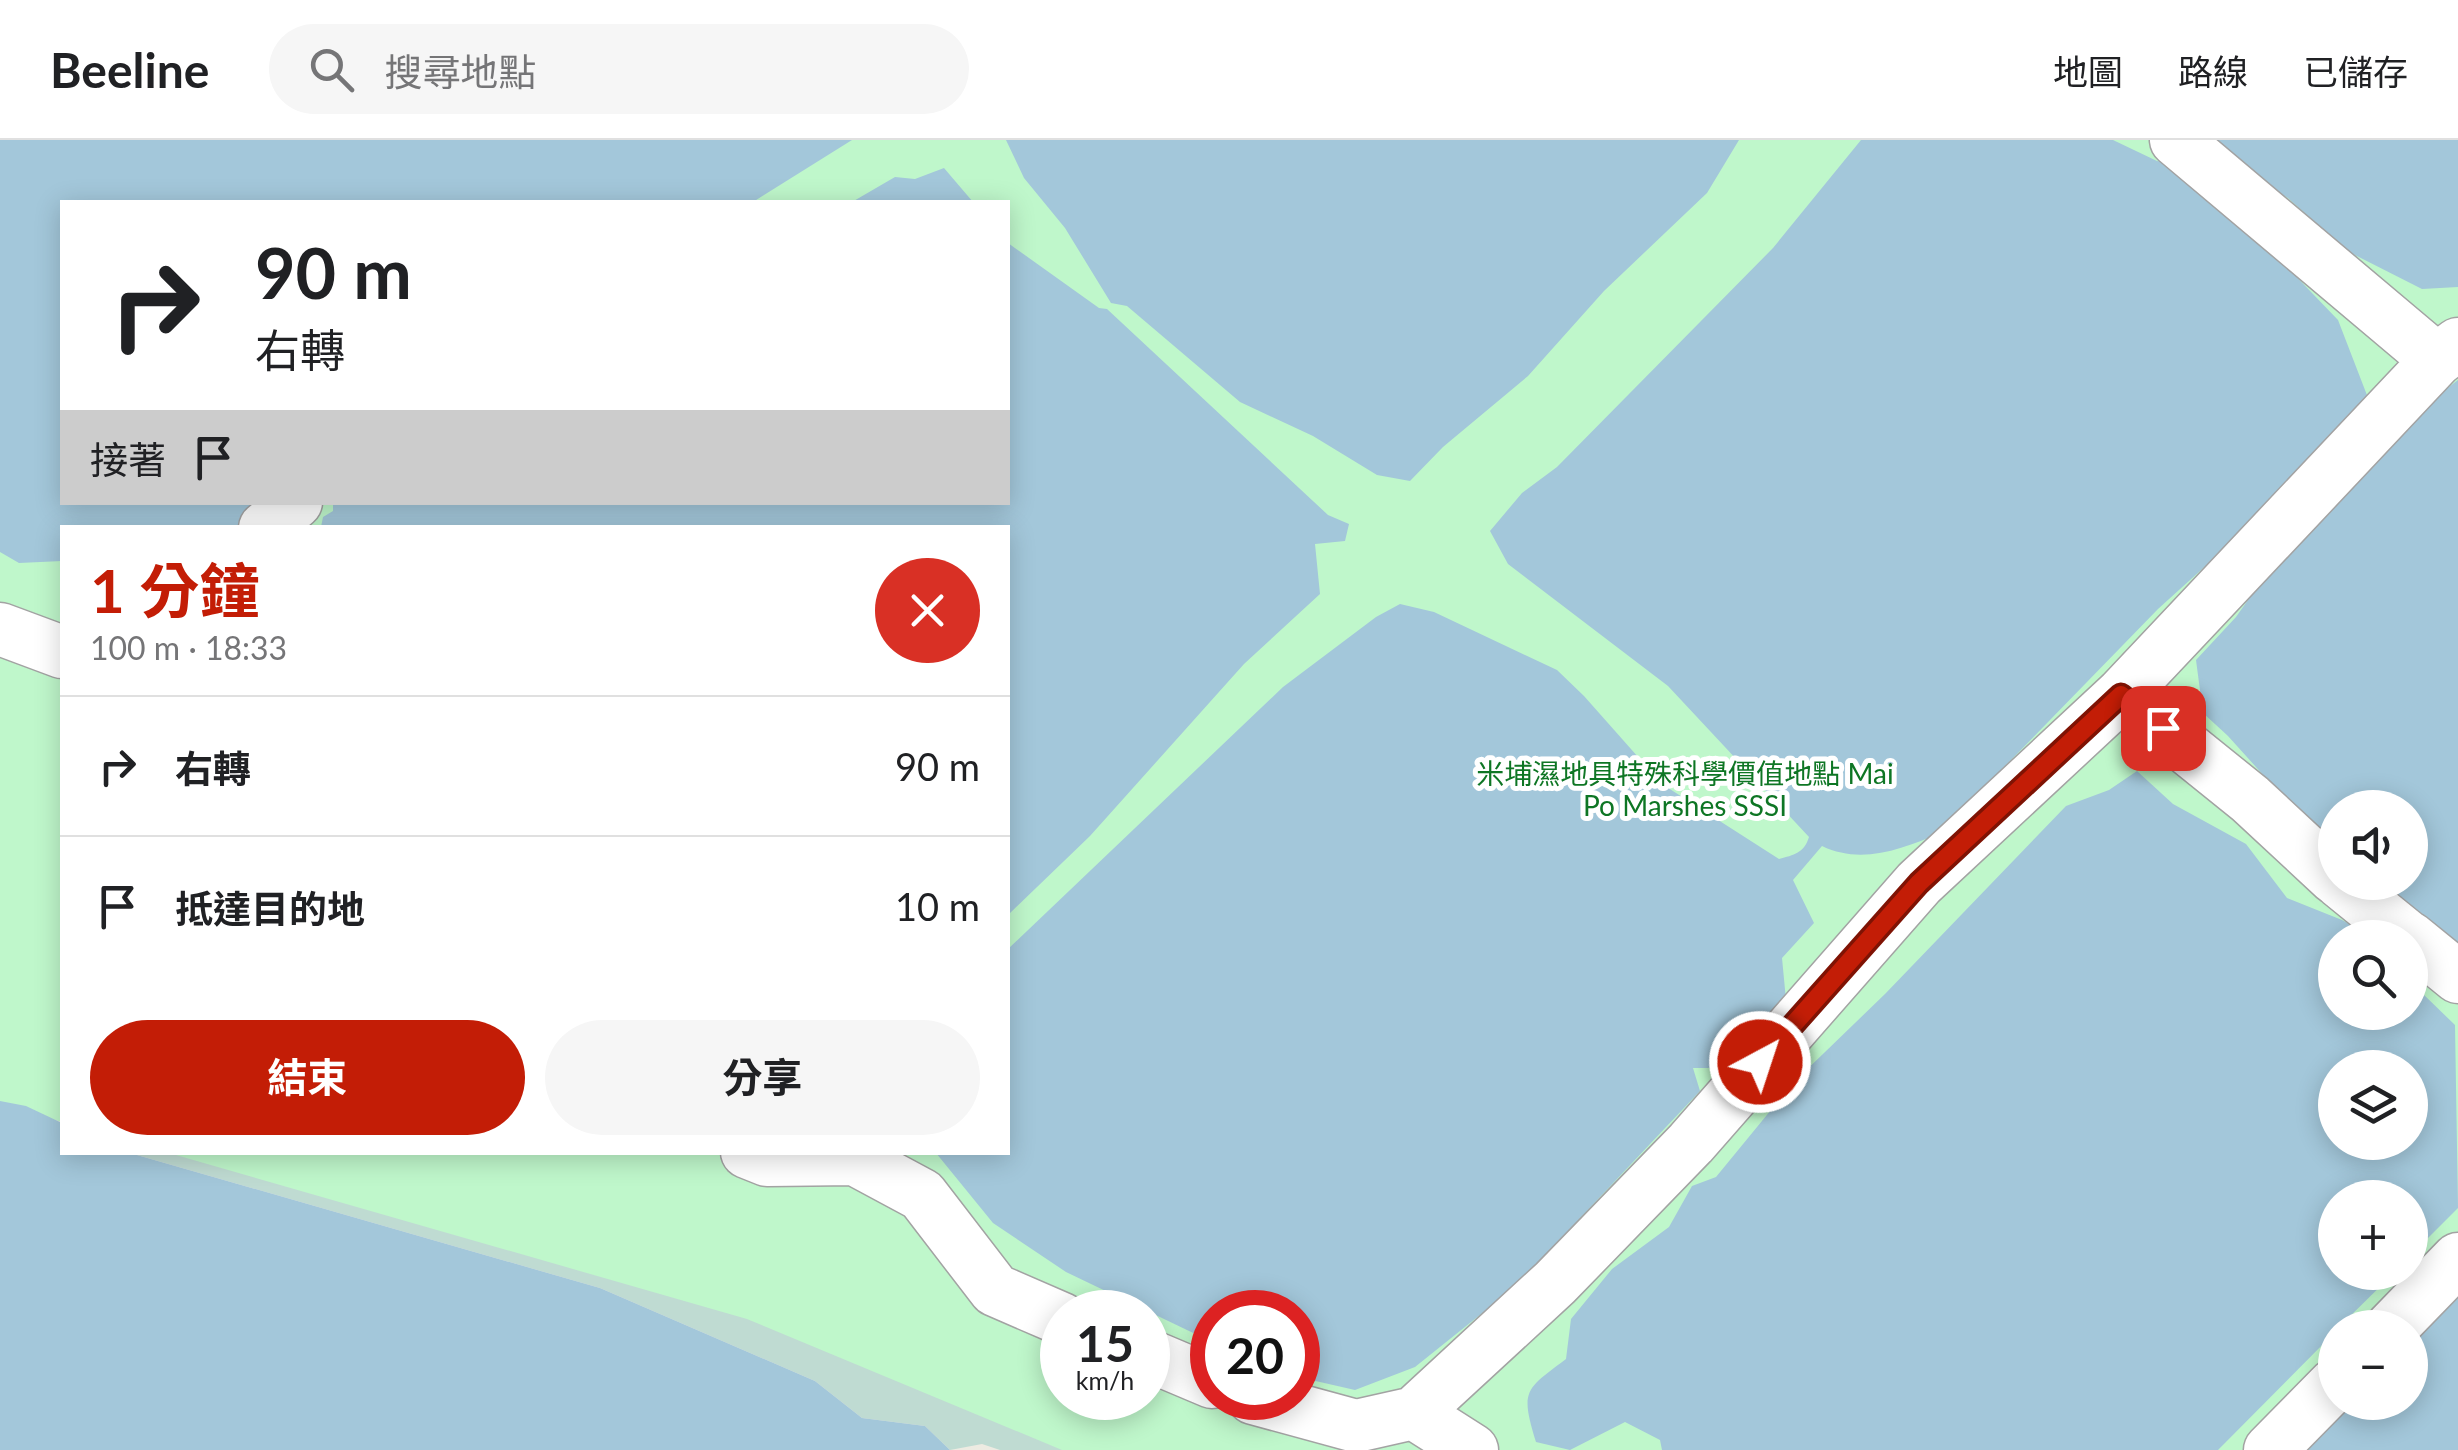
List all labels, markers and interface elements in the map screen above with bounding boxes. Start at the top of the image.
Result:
search box [269,24,969,114]
text: Beeline [50,41,209,98]
icon: search [304,42,359,97]
text: 搜尋地點 [384,48,536,94]
text: 地圖 [2053,50,2123,92]
text: 路線 [2178,50,2248,92]
text: 已儲存 [2303,50,2408,92]
text: 90 m [255,230,412,314]
icon: right [90,240,220,370]
text: 右轉 [255,323,345,377]
icon: arrive [186,430,241,485]
text: 接著 [90,436,166,482]
text: 1 分鐘 [90,554,259,626]
button: close [875,558,980,663]
text: 100 m · 18:33 [90,628,287,667]
pin [2121,686,2206,771]
icon: arrive [2136,701,2191,756]
icon: right [90,739,145,794]
text: 90 m [895,743,980,789]
text: 右轉 [175,745,251,791]
park label: 米埔濕地具特殊科學價值地點 Mai Po Marshes SSSI [1476,756,1894,822]
map controls [2318,790,2428,1420]
button: sound [2318,790,2428,900]
icon: arrive [90,879,145,934]
text: 10 m [895,883,980,929]
text: 抵達目的地 [175,885,365,931]
button: search [2318,920,2428,1030]
position arrow [1708,1010,1812,1114]
button: 結束 [90,1020,525,1135]
button: 分享 [545,1020,980,1135]
button: layers [2318,1050,2428,1160]
button: + [2318,1180,2428,1290]
speed limit sign: 20 [1190,1290,1320,1420]
button: − [2318,1310,2428,1420]
text: 15 [1076,1313,1134,1373]
text: km/h [1076,1365,1134,1395]

